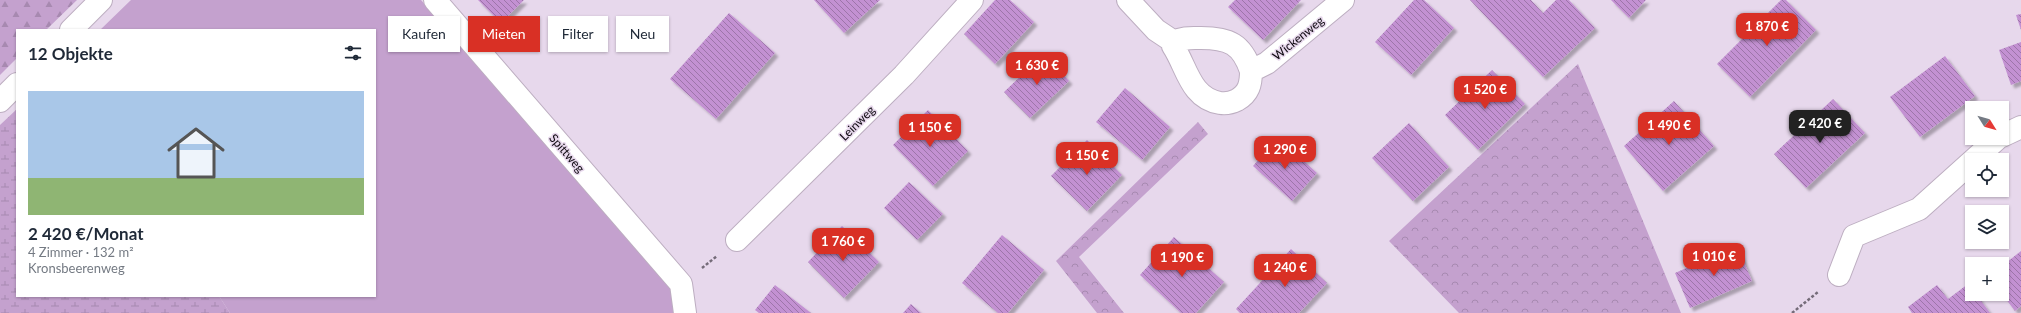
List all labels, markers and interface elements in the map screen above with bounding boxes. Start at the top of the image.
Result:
street label: Wickenweg [1269,13,1327,63]
pin: 1 870 € [1730,13,1804,47]
chip: Kaufen [388,16,460,52]
chip: Mieten [468,16,540,52]
chip: Filter [548,16,608,52]
chip: Neu [616,16,669,52]
text: 1 870 € [1745,18,1789,34]
icon: filters [342,42,364,64]
text: 12 Objekte [28,43,113,64]
pin: 1 630 € [1000,52,1074,86]
text: 1 630 € [1015,57,1059,73]
pin: 1 520 € [1448,76,1522,110]
text: 1 520 € [1463,81,1507,97]
north arrow [1965,101,2009,145]
map controls [1965,101,2009,301]
street label: Leinweg [836,102,878,144]
pin: 2 420 € [1783,110,1857,144]
pin: 1 490 € [1632,112,1706,146]
pin: 1 150 € [893,114,967,148]
text: 2 420 € [1798,115,1842,131]
icon: home [160,117,232,189]
text: 1 490 € [1647,117,1691,133]
text: 1 150 € [908,119,952,135]
street label: Spittweg [546,131,588,175]
pin: 1 290 € [1248,136,1322,170]
text: 1 290 € [1263,141,1307,157]
pin: 1 150 € [1050,142,1124,176]
text: 1 150 € [1065,147,1109,163]
button: locate [1965,153,2009,197]
button: layers [1965,205,2009,249]
text: 2 420 €/Monat [28,223,143,244]
pin: 1 760 € [806,228,880,262]
text: 1 760 € [821,233,865,249]
pin: 1 010 € [1677,243,1751,277]
text: 4 Zimmer · 132 m² [28,244,134,260]
pin: 1 190 € [1145,244,1219,278]
text: 1 010 € [1692,248,1736,264]
text: 1 190 € [1160,249,1204,265]
pin: 1 240 € [1248,254,1322,288]
button: + [1965,257,2009,301]
text: 1 240 € [1263,259,1307,275]
text: Kronsbeerenweg [28,260,125,276]

